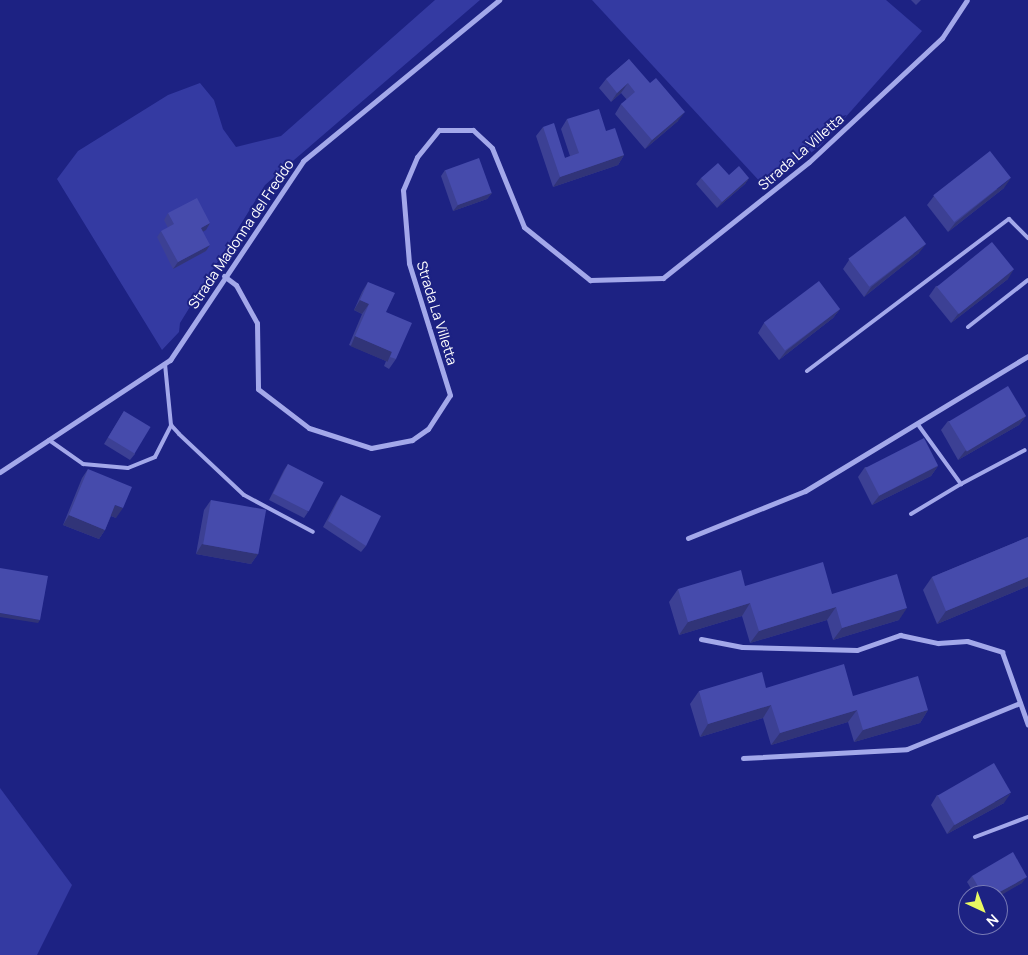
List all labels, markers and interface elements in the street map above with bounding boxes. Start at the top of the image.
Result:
street label: Strada La Villetta [755,110,847,194]
street label: Strada Madonna del Freddo [185,156,297,312]
street label: Strada La Villetta [413,259,461,367]
north arrow [958,885,1008,935]
text: N [983,910,1003,931]

